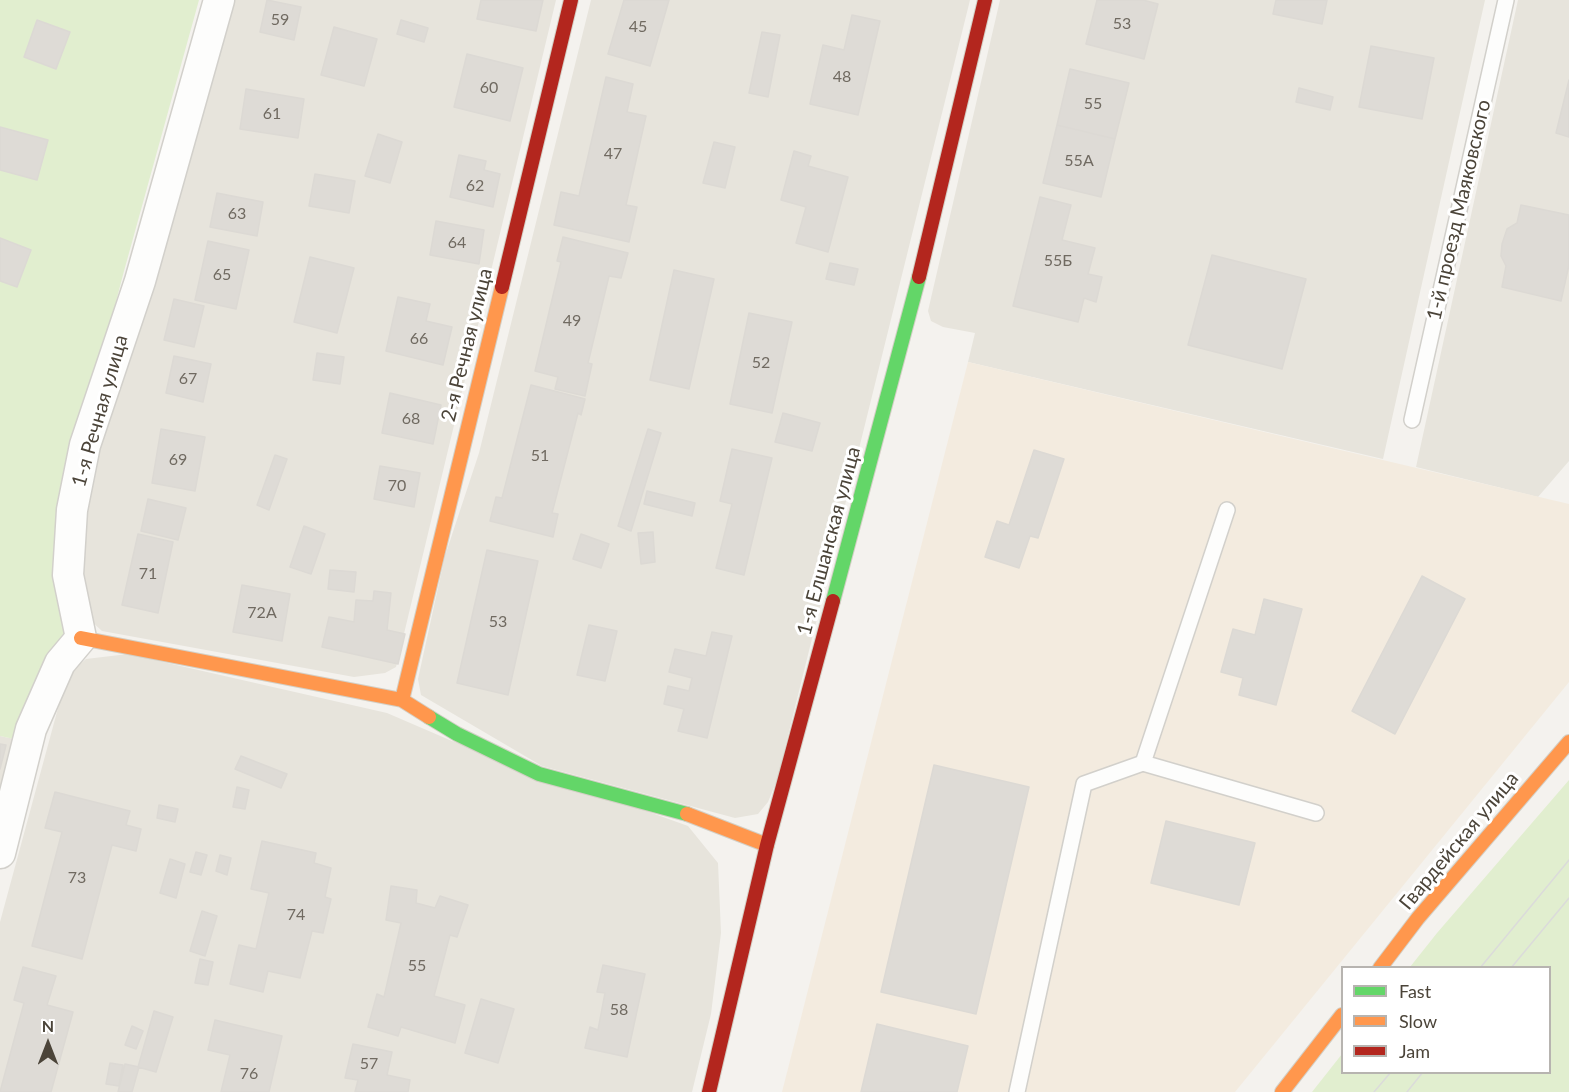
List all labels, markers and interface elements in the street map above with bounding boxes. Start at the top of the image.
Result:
house number: 59 [271,10,289,30]
house number: 53 [1113,14,1131,34]
house number: 45 [629,17,647,37]
house number: 48 [833,67,851,87]
house number: 60 [480,78,498,98]
house number: 55 [1084,94,1102,114]
street label: 1-й проезд Маяковского [1422,97,1496,323]
house number: 61 [263,104,281,124]
house number: 47 [604,144,622,164]
house number: 55А [1064,151,1094,171]
house number: 62 [466,176,484,196]
house number: 63 [228,204,246,224]
house number: 64 [448,233,466,253]
house number: 55Б [1044,251,1072,271]
house number: 65 [213,265,231,285]
street label: 2-я Речная улица [436,266,498,424]
house number: 49 [563,311,581,331]
house number: 66 [410,329,428,349]
street label: 1-я Речная улица [67,332,133,490]
house number: 52 [752,353,770,373]
house number: 67 [179,369,197,389]
house number: 68 [402,409,420,429]
street label: 1-я Елшанская улица [792,444,866,638]
house number: 51 [531,446,549,466]
house number: 69 [169,450,187,470]
house number: 70 [388,476,406,496]
house number: 71 [139,564,157,584]
house number: 72А [247,603,277,623]
house number: 53 [489,612,507,632]
street label: Гвардейская улица [1394,767,1524,915]
house number: 73 [68,868,86,888]
house number: 74 [287,905,305,925]
house number: 55 [408,956,426,976]
legend [1341,966,1551,1074]
text: Fast [1399,980,1431,1002]
house number: 58 [610,1000,628,1020]
text: Slow [1399,1010,1437,1032]
north arrow [18,1014,78,1074]
text: N [42,1016,54,1035]
text: Jam [1399,1040,1430,1062]
house number: 57 [360,1054,378,1074]
house number: 76 [240,1064,258,1084]

